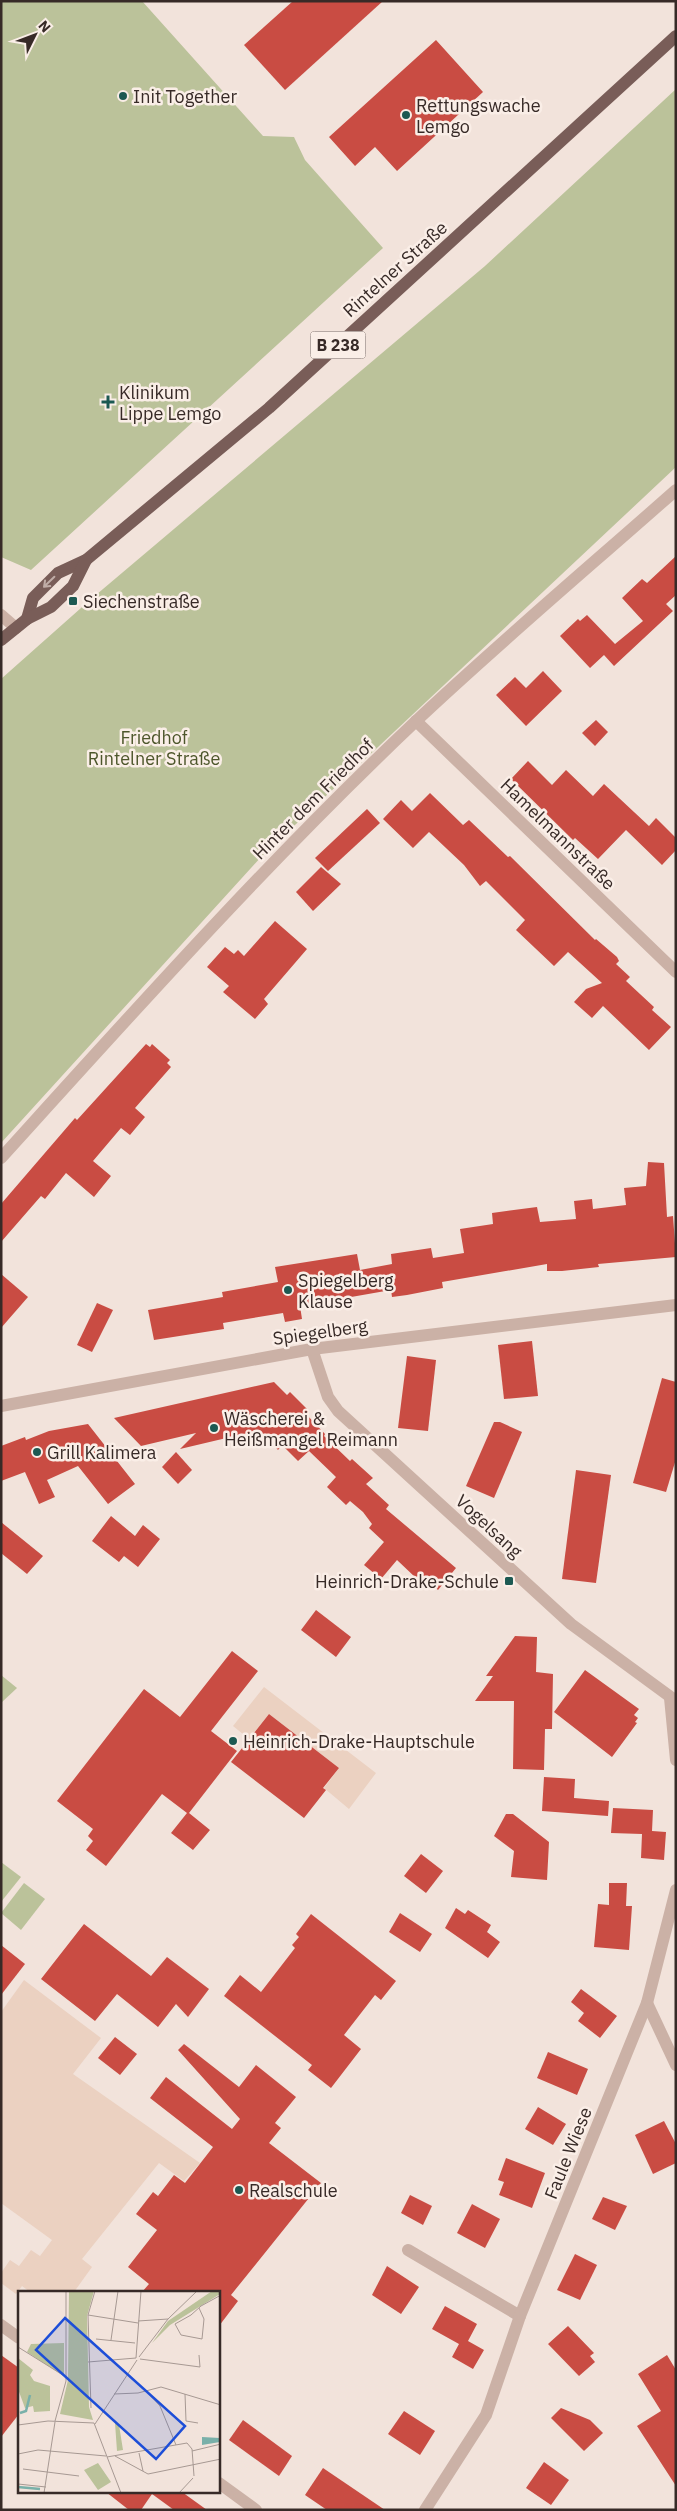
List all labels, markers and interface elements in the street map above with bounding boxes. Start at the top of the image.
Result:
north arrow [10,10,60,60]
text: N [35,17,55,36]
place label: Init Together [133,85,237,108]
marker: Init Together [117,90,129,102]
place label: Rettungswache Lemgo [416,94,541,138]
marker: Rettungswache Lemgo [400,109,412,121]
street label: Rintelner Straße [338,216,452,322]
road number: B 238 [310,332,366,358]
place label: Klinikum Lippe Lemgo [119,381,221,425]
marker: Klinikum Lippe Lemgo [101,395,115,409]
one-way arrow [43,576,55,588]
place label: Siechenstraße [83,590,200,613]
marker: Siechenstraße [67,595,79,607]
park label: Friedhof Rintelner Straße [88,726,220,770]
street label: Hinter dem Friedhof [248,734,378,864]
street label: Hamelmannstraße [496,773,620,895]
place label: Spiegelberg Klause [298,1269,394,1313]
marker: Spiegelberg Klause [282,1284,294,1296]
street label: Spiegelberg [271,1314,369,1350]
place label: Wäscherei & Heißmangel Reimann [224,1407,398,1451]
marker: Wäscherei & Heißmangel Reimann [208,1422,220,1434]
place label: Grill Kalimera [47,1441,157,1464]
marker: Grill Kalimera [31,1446,43,1458]
street label: Vogelsang [451,1489,527,1563]
place label: Heinrich-Drake-Schule [315,1570,499,1593]
marker: Heinrich-Drake-Schule [503,1575,515,1587]
place label: Heinrich-Drake-Hauptschule [243,1730,475,1753]
marker: Heinrich-Drake-Hauptschule [227,1735,239,1747]
street label: Faule Wiese [539,2103,597,2202]
place label: Realschule [249,2179,338,2202]
marker: Realschule [233,2184,245,2196]
inset map [18,2291,220,2494]

